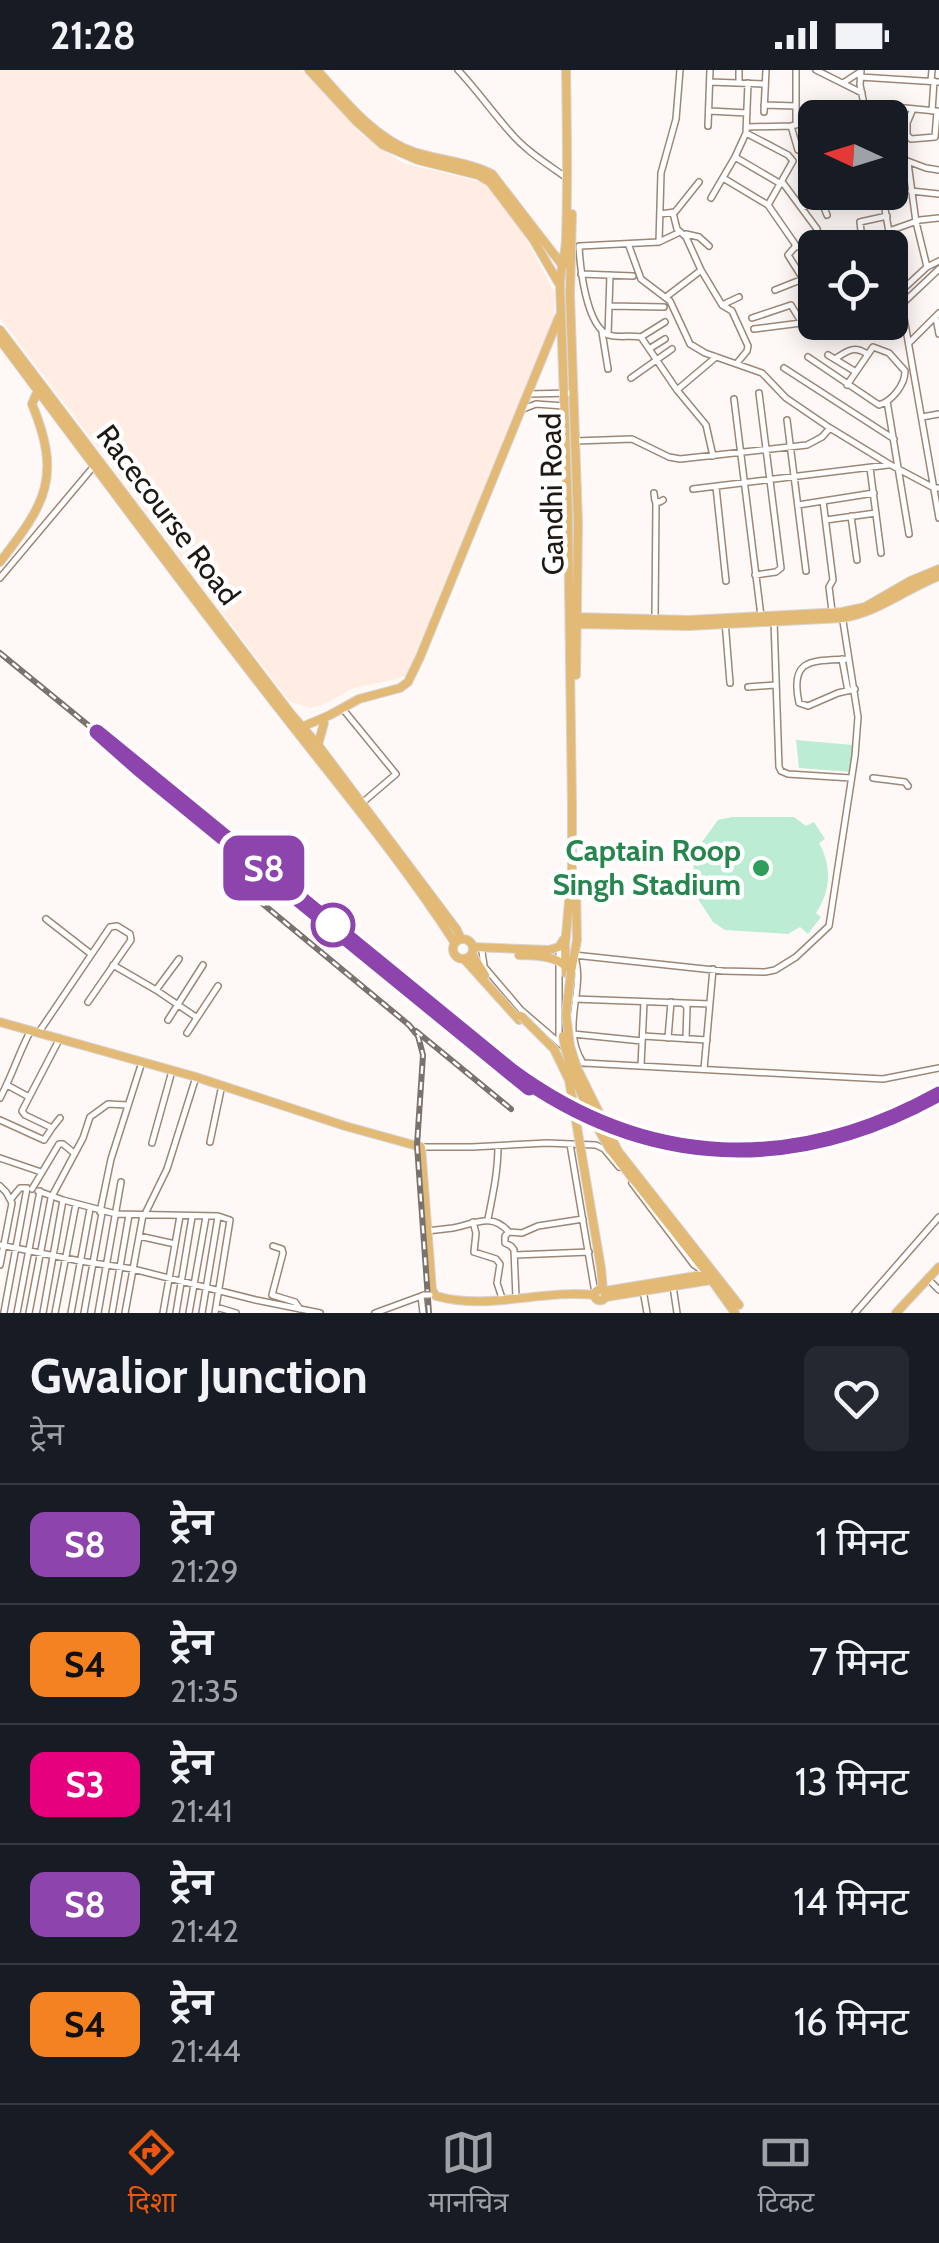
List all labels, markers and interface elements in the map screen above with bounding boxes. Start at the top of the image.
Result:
text: 21:28 [50,12,136,59]
north arrow [798,100,908,210]
map controls [798,100,908,340]
button: locate [798,230,908,340]
street label: Gandhi Road [532,412,571,576]
street label: Racecourse Road [89,417,248,612]
place label: Captain Roop Singh Stadium [552,832,741,903]
line badge: S8 [219,836,309,900]
text: S8 [243,847,285,890]
marker: Captain Roop Singh Stadium [750,857,772,879]
unlabelled marker [312,904,354,946]
button: heart [804,1346,909,1451]
text: Gwalior Junction [30,1347,368,1405]
text: ट्रेन [30,1414,64,1453]
text: ट्रेन [170,1498,214,1545]
text: 1 मिनट [815,1518,909,1565]
text: S8 [64,1523,106,1566]
text: 21:29 [170,1551,239,1590]
text: ट्रेन [170,1618,214,1665]
text: 7 मिनट [809,1638,909,1685]
text: S4 [64,1643,106,1686]
text: 21:35 [170,1671,238,1710]
text: ट्रेन [170,1738,214,1785]
text: 13 मिनट [795,1758,909,1805]
text: S3 [65,1763,105,1806]
text: 21:41 [170,1791,233,1830]
text: ट्रेन [170,1858,214,1905]
text: 14 मिनट [793,1878,909,1925]
text: S8 [64,1883,106,1926]
text: 21:42 [170,1911,239,1950]
text: ट्रेन [170,1978,214,2025]
text: 16 मिनट [794,1998,909,2045]
text: S4 [64,2003,106,2046]
text: 21:44 [170,2031,241,2070]
tab: दिशा [124,2125,179,2223]
tab: मानचित्र [428,2125,509,2223]
tab: टिकट [757,2125,814,2223]

